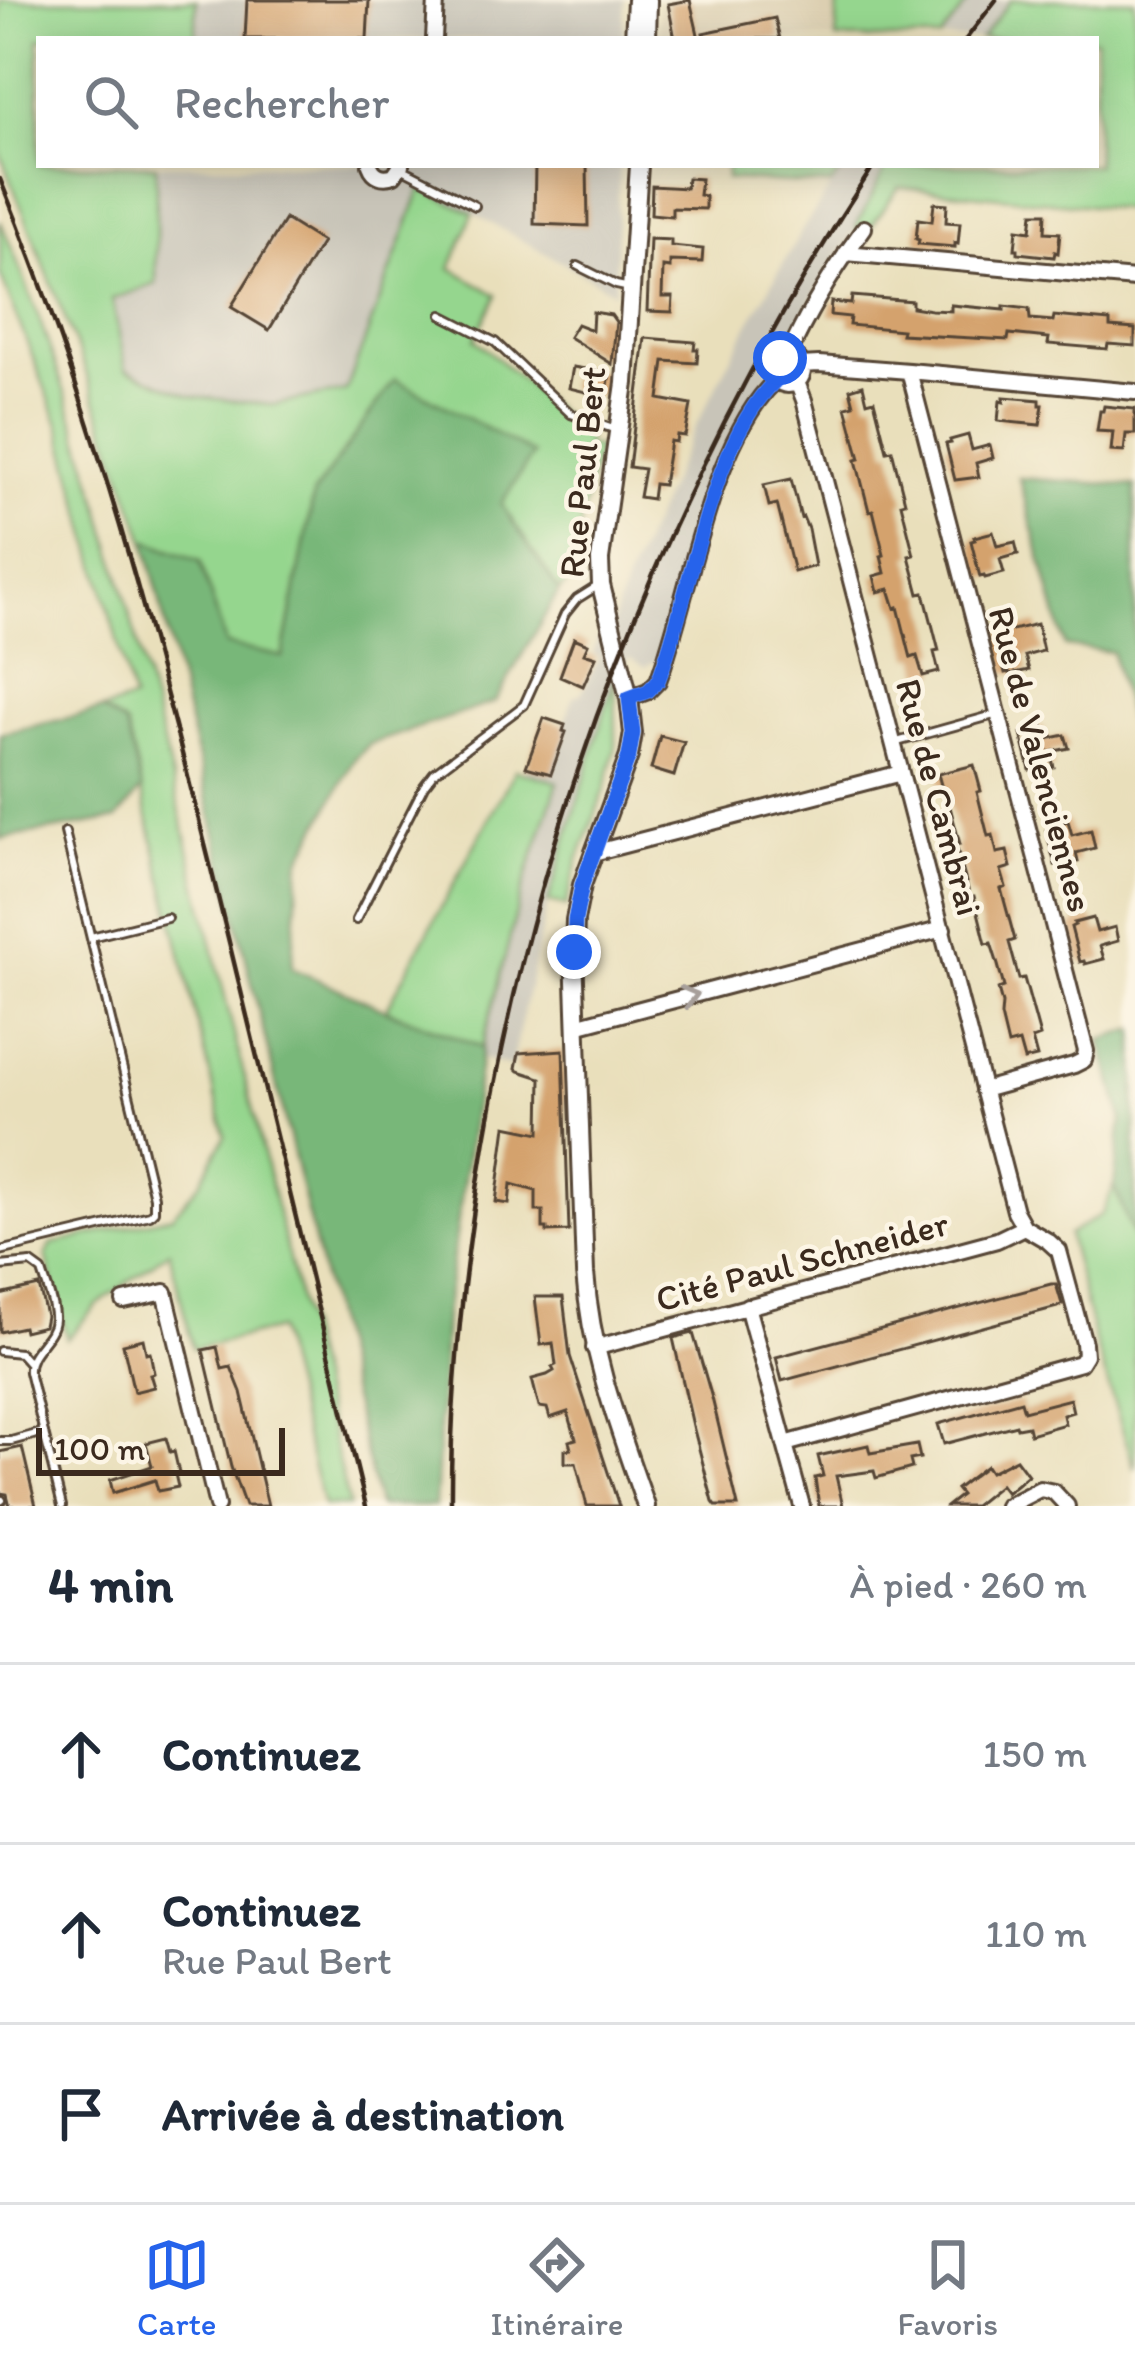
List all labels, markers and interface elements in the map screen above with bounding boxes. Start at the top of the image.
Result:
search box [36,36,1099,168]
icon: search [78,69,144,135]
text: Rechercher [174,75,389,129]
route start [753,331,807,385]
street label: Rue Paul Bert [550,364,614,580]
street label: Rue de Valenciennes [980,602,1102,916]
street label: Rue de Cambrai [887,674,991,920]
route end [547,925,601,979]
one-way arrow [679,985,699,1010]
street label: Cité Paul Schneider [651,1201,954,1321]
scale bar [36,1422,285,1475]
text: 100 m [54,1429,145,1468]
text: 4 min [48,1554,173,1615]
text: À pied · 260 m [850,1561,1087,1608]
icon: ahead [48,1721,114,1787]
text: Continuez [162,1727,360,1781]
text: 150 m [983,1730,1087,1777]
text: Continuez [162,1883,360,1937]
icon: ahead [48,1901,114,1967]
text: 110 m [985,1910,1087,1957]
text: Rue Paul Bert [162,1937,392,1984]
icon: arrive [48,2081,114,2147]
text: Arrivée à destination [162,2087,564,2141]
tab: Carte [137,2232,217,2343]
tab: Itinéraire [490,2232,624,2343]
tab: Favoris [897,2232,998,2343]

